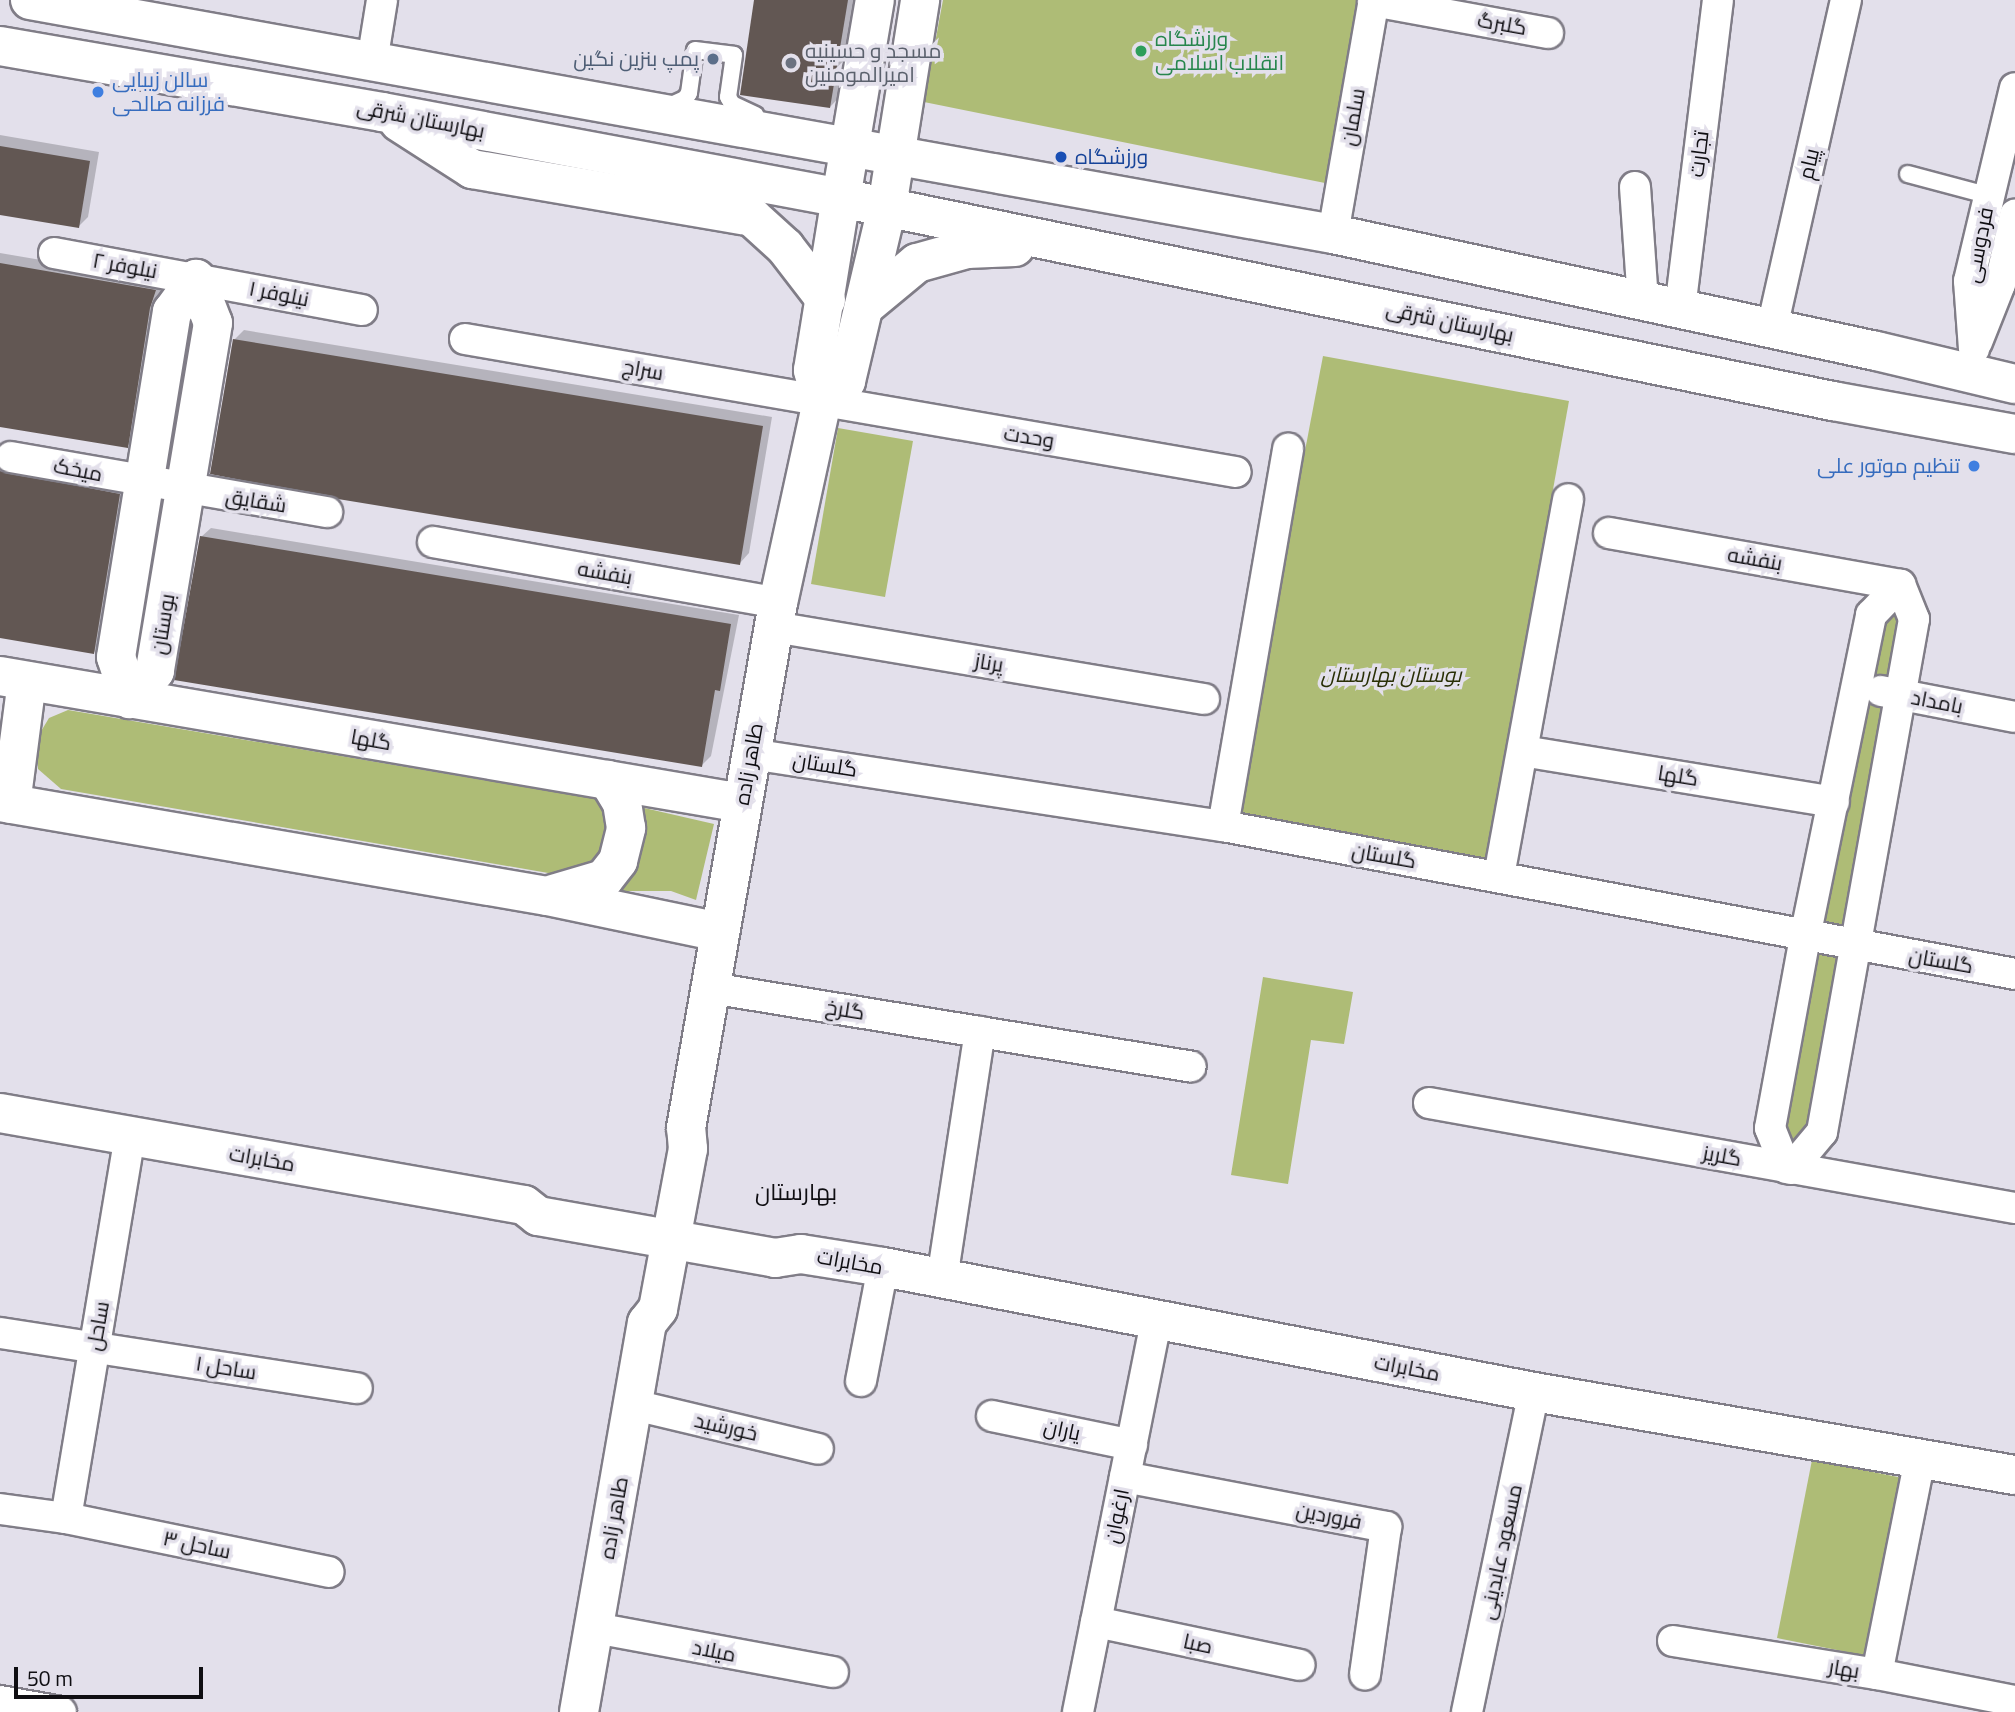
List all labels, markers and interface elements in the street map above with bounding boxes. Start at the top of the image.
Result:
street label: گلبرگ [1475,7,1529,41]
place label: ورزشگاه انقلاب اسلامی [1155,26,1284,76]
place label: مسجد و حسینیه امیرالمومنین [805,38,941,88]
marker: ورزشگاه انقلاب اسلامی [1133,43,1149,59]
place label: پمپ بنزین نگین [573,46,699,72]
marker: پمپ بنزین نگین [705,51,721,67]
marker: مسجد و حسینیه امیرالمومنین [783,55,799,71]
place label: سالن زیبایی فرزانه صالحی [112,67,225,117]
marker: سالن زیبایی فرزانه صالحی [90,84,106,100]
street label: سلمان [1336,86,1370,148]
street label: بهارستان شرقی [355,94,487,144]
street label: تجارت [1684,129,1714,179]
place label: ورزشگاه [1075,144,1148,170]
street label: پیام [1793,146,1825,182]
marker: ورزشگاه [1053,149,1069,165]
street label: فردوسی [1959,205,1999,285]
street label: نیلوفر ۲ [91,248,159,284]
street label: نیلوفر ۱ [247,276,311,312]
street label: بهارستان شرقی [1384,296,1516,348]
street label: سراج [621,354,665,386]
street label: وحدت [1002,421,1056,453]
street label: میخک [51,453,105,487]
place label: تنظیم موتور علی [1817,453,1960,479]
marker: تنظیم موتور علی [1966,458,1982,474]
street label: شقایق [224,484,288,518]
street label: بنفشه [1726,542,1784,576]
street label: بنفشه [576,556,634,590]
street label: بوستان [146,592,180,656]
street label: پرناز [973,648,1005,678]
park label: بوستان بهارستان [1321,662,1461,688]
street label: بامداد [1909,685,1965,719]
street label: طاهر زاده [729,721,769,807]
street label: گلها [349,724,393,756]
street label: گلستان [791,747,859,783]
street label: گلها [1656,760,1700,792]
street label: گلستان [1350,838,1418,874]
street label: گلستان [1907,943,1975,979]
street label: گلرخ [824,994,866,1026]
street label: گلریز [1701,1140,1743,1172]
street label: مخابرات [227,1141,297,1177]
district label: بهارستان [755,1178,837,1206]
street label: مخابرات [815,1244,885,1280]
street label: ساحل [81,1299,115,1353]
street label: مخابرات [1372,1349,1442,1387]
street label: ساحل ۱ [194,1351,258,1385]
street label: خورشید [692,1408,760,1446]
street label: یاران [1041,1414,1083,1446]
street label: طاهر زاده [594,1475,634,1561]
street label: مسعود عابدینی [1474,1482,1528,1622]
street label: ارغوان [1099,1486,1135,1546]
street label: فروردین [1294,1497,1364,1535]
street label: ساحل ۳ [161,1526,233,1564]
street label: صبا [1181,1629,1215,1659]
street label: میلاد [690,1634,738,1668]
scale bar [18,1652,206,1696]
street label: بهار [1827,1654,1861,1684]
text: 50 m [27,1659,73,1698]

